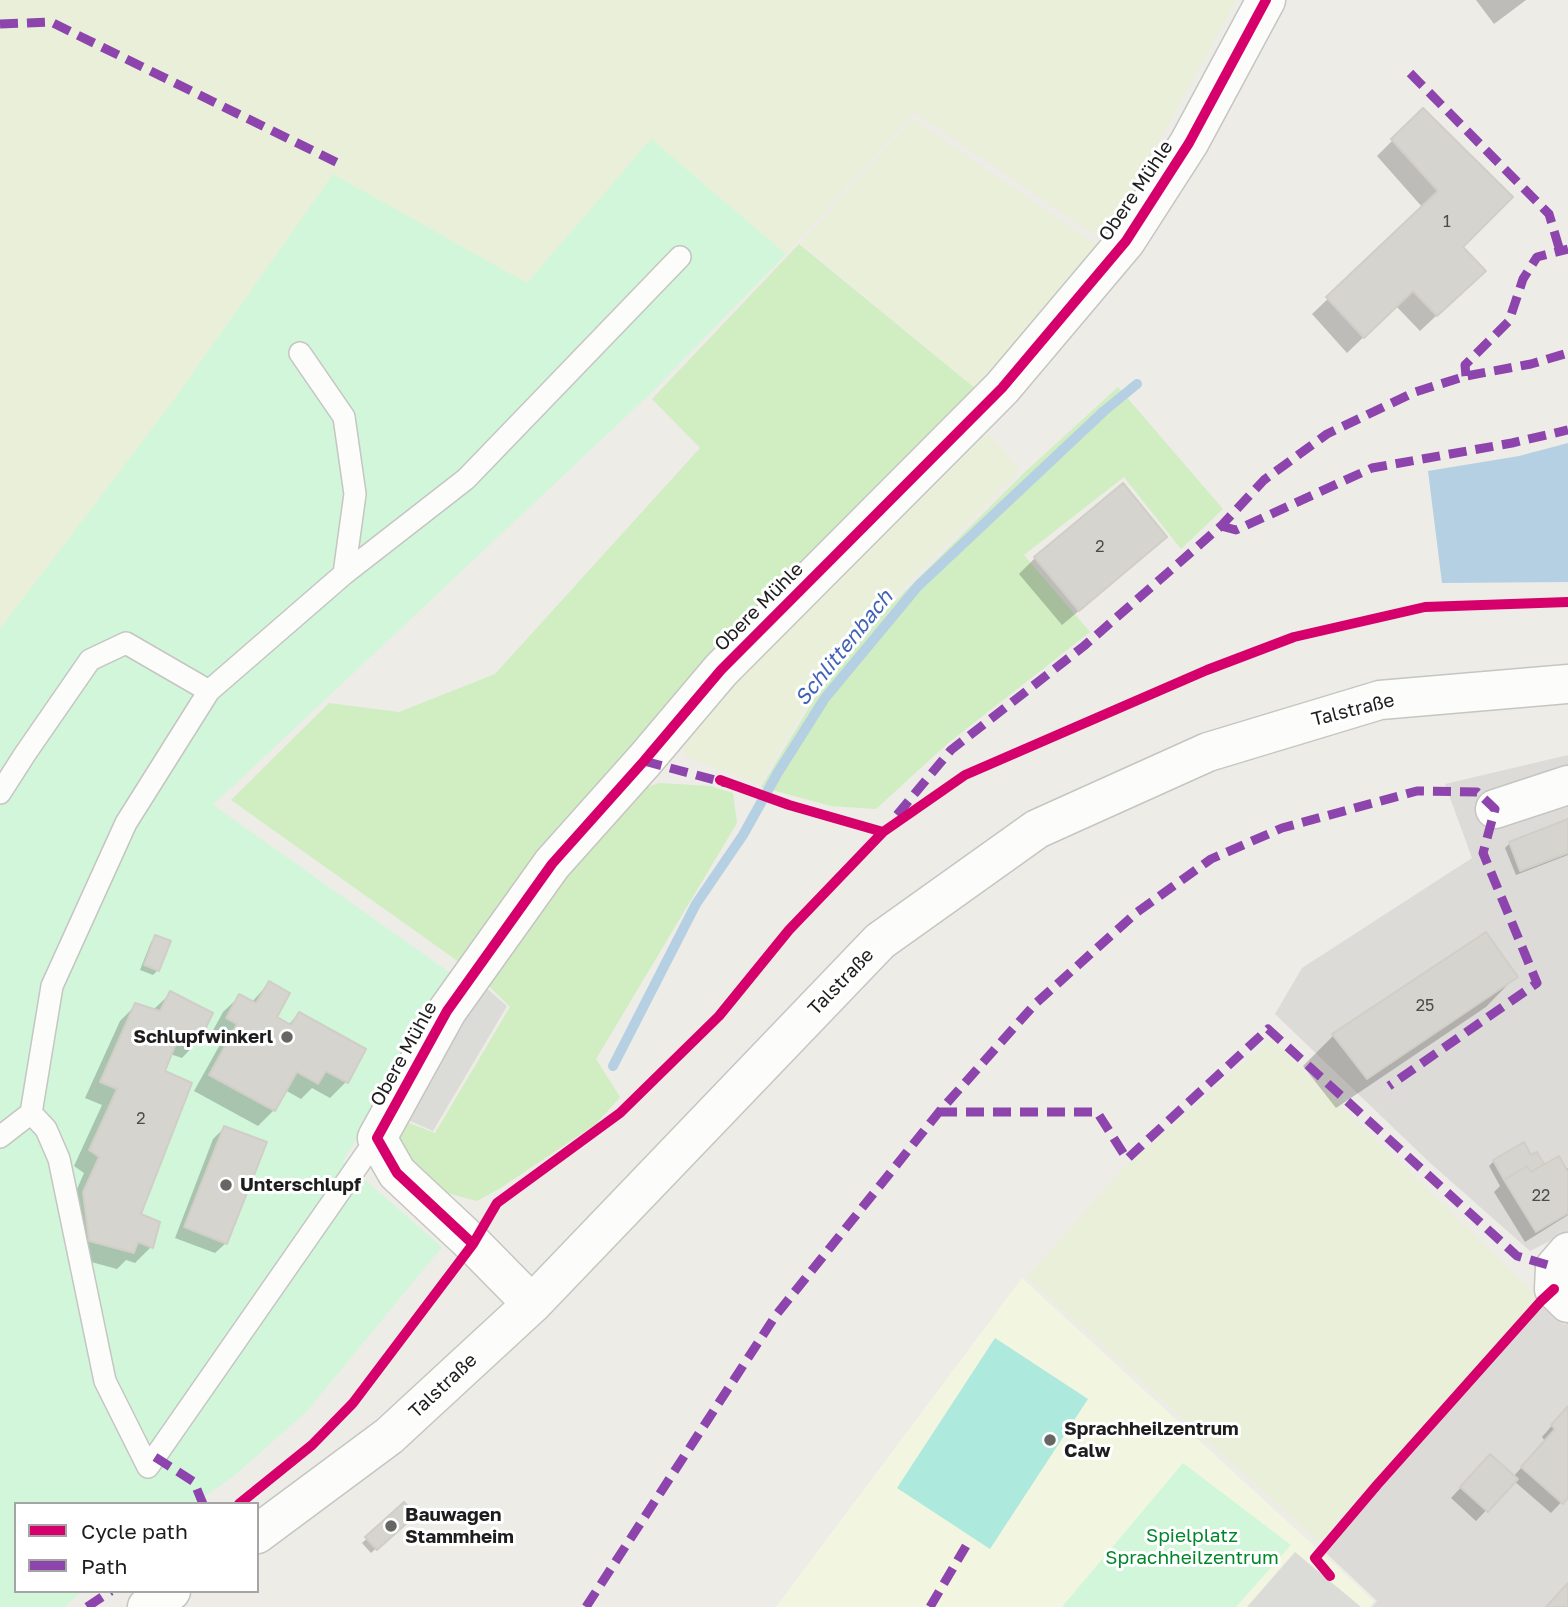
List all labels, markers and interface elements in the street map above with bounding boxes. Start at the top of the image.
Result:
street label: Obere Mühle [1094,136,1178,246]
house number: 1 [1443,212,1451,232]
house number: 2 [1095,537,1105,557]
street label: Obere Mühle [710,558,808,656]
water label: Schlittenbach [790,585,898,711]
street label: Talstraße [1309,689,1397,731]
street label: Talstraße [803,944,879,1020]
house number: 25 [1416,996,1434,1016]
street label: Obere Mühle [366,998,442,1110]
place label: Schlupfwinkerl [133,1026,273,1048]
marker: Schlupfwinkerl [279,1029,295,1045]
house number: 2 [136,1109,146,1129]
place label: Unterschlupf [240,1174,361,1196]
marker: Unterschlupf [218,1177,234,1193]
house number: 22 [1532,1186,1550,1206]
street label: Talstraße [404,1349,482,1423]
place label: Sprachheilzentrum Calw [1064,1418,1239,1462]
marker: Sprachheilzentrum Calw [1042,1432,1058,1448]
legend [14,1502,259,1593]
place label: Bauwagen Stammheim [405,1504,514,1548]
text: Cycle path [81,1518,188,1544]
marker: Bauwagen Stammheim [383,1518,399,1534]
park label: Spielplatz Sprachheilzentrum [1105,1525,1279,1569]
text: Path [81,1553,128,1579]

